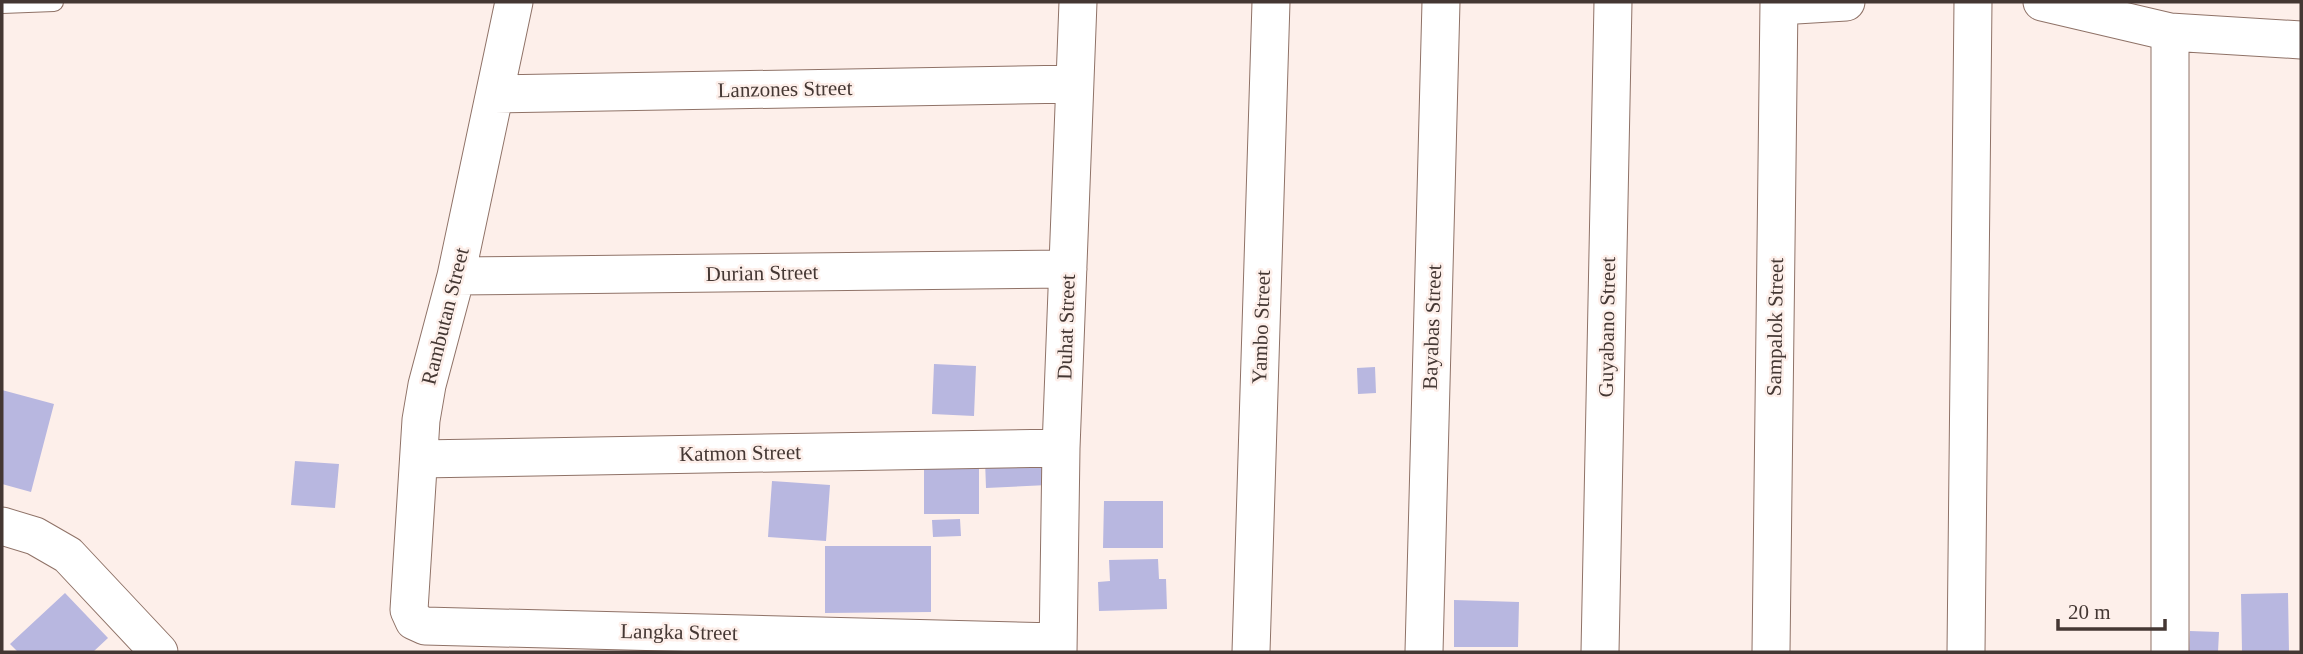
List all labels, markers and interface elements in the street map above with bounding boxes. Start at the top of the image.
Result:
street label: Lanzones Street [717,76,853,102]
street label: Rambutan Street [416,245,474,387]
street label: Guyabano Street [1594,256,1620,397]
street label: Sampalok Street [1762,258,1788,396]
street label: Durian Street [706,260,819,286]
street label: Bayabas Street [1418,264,1446,390]
street label: Yambo Street [1247,269,1275,384]
street label: Duhat Street [1052,274,1080,380]
street label: Katmon Street [679,440,801,466]
scale bar [2058,588,2165,632]
text: 20 m [2068,600,2111,624]
street label: Langka Street [620,619,738,645]

